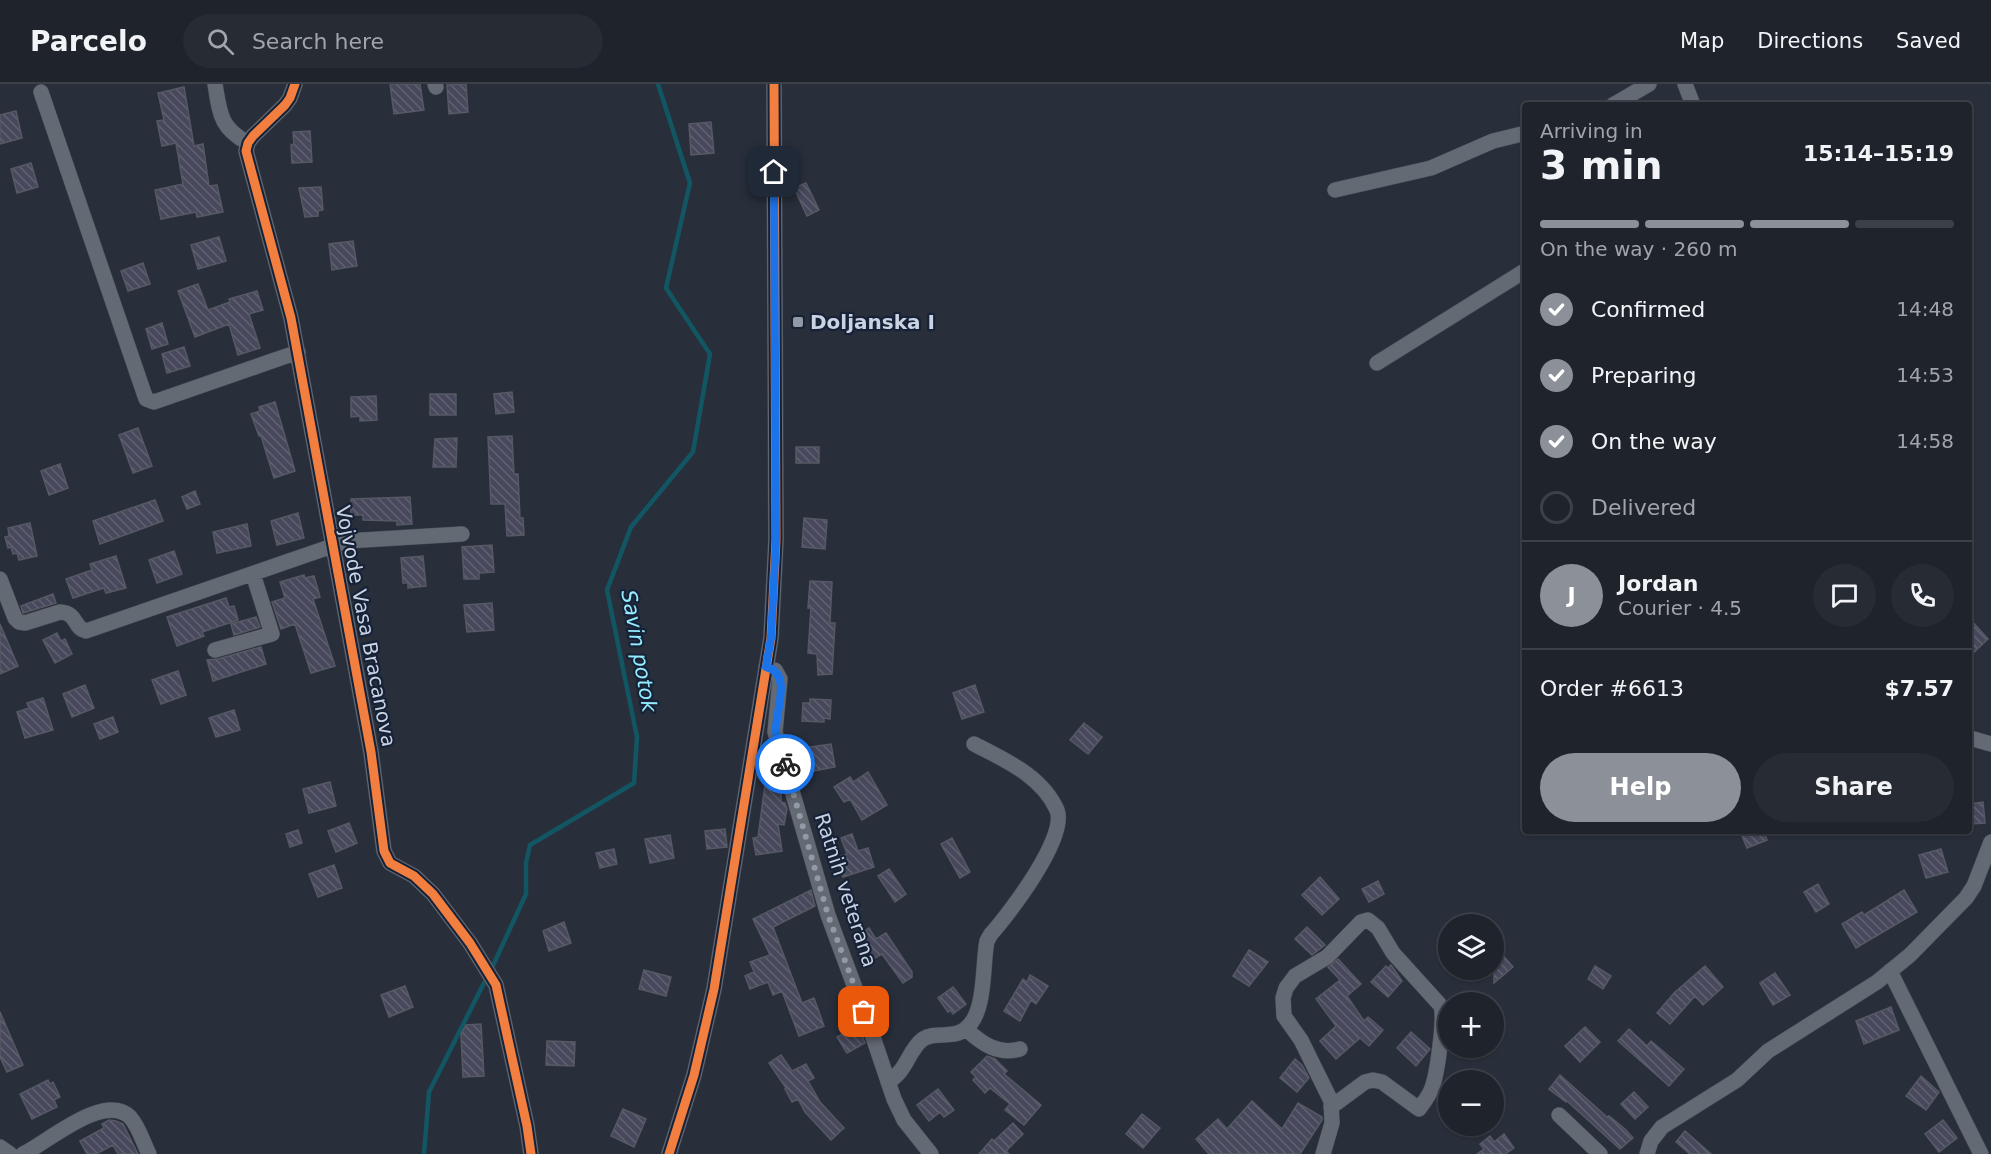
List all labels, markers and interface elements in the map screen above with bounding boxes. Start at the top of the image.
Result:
search box [183,14,603,68]
text: Parcelo [30,25,147,58]
icon: search [204,25,237,58]
text: Search here [252,29,384,54]
text: Map [1680,29,1724,53]
text: Directions [1757,29,1863,53]
text: Saved [1896,29,1961,53]
text: Arriving in [1540,119,1643,143]
text: 15:14–15:19 [1803,141,1954,166]
text: 3 min [1540,143,1662,188]
pin [748,146,799,197]
icon: home [757,155,790,188]
text: On the way · 260 m [1540,237,1738,261]
icon: check [1540,293,1573,326]
text: Confirmed [1591,297,1705,322]
text: 14:48 [1896,297,1954,321]
place label: Doljanska I [810,310,935,334]
marker: Doljanska I [791,315,805,329]
icon: check [1540,359,1573,392]
text: Preparing [1591,363,1697,388]
text: 14:53 [1896,363,1954,387]
icon: check [1540,425,1573,458]
text: On the way [1591,429,1717,454]
text: 14:58 [1896,429,1954,453]
text: Delivered [1591,495,1696,520]
street label: Vojvode Vasa Bracanova [331,503,401,749]
button: chat [1813,564,1876,627]
button: phone [1891,564,1954,627]
text: Jordan [1618,571,1698,596]
text: J [1567,583,1576,608]
water label: Savin potok [616,588,662,715]
text: Courier · 4.5 [1618,596,1742,620]
text: Order #6613 [1540,676,1684,701]
text: $7.57 [1884,676,1954,701]
courier [755,734,815,794]
icon: bike [769,748,802,781]
button: Help [1540,753,1741,822]
button: Share [1753,753,1954,822]
street label: Ratnih veterana [810,810,882,970]
map controls [1438,914,1504,1136]
button: layers [1438,914,1504,980]
pin [838,986,889,1037]
button: + [1438,992,1504,1058]
icon: bag [847,995,880,1028]
button: − [1438,1070,1504,1136]

